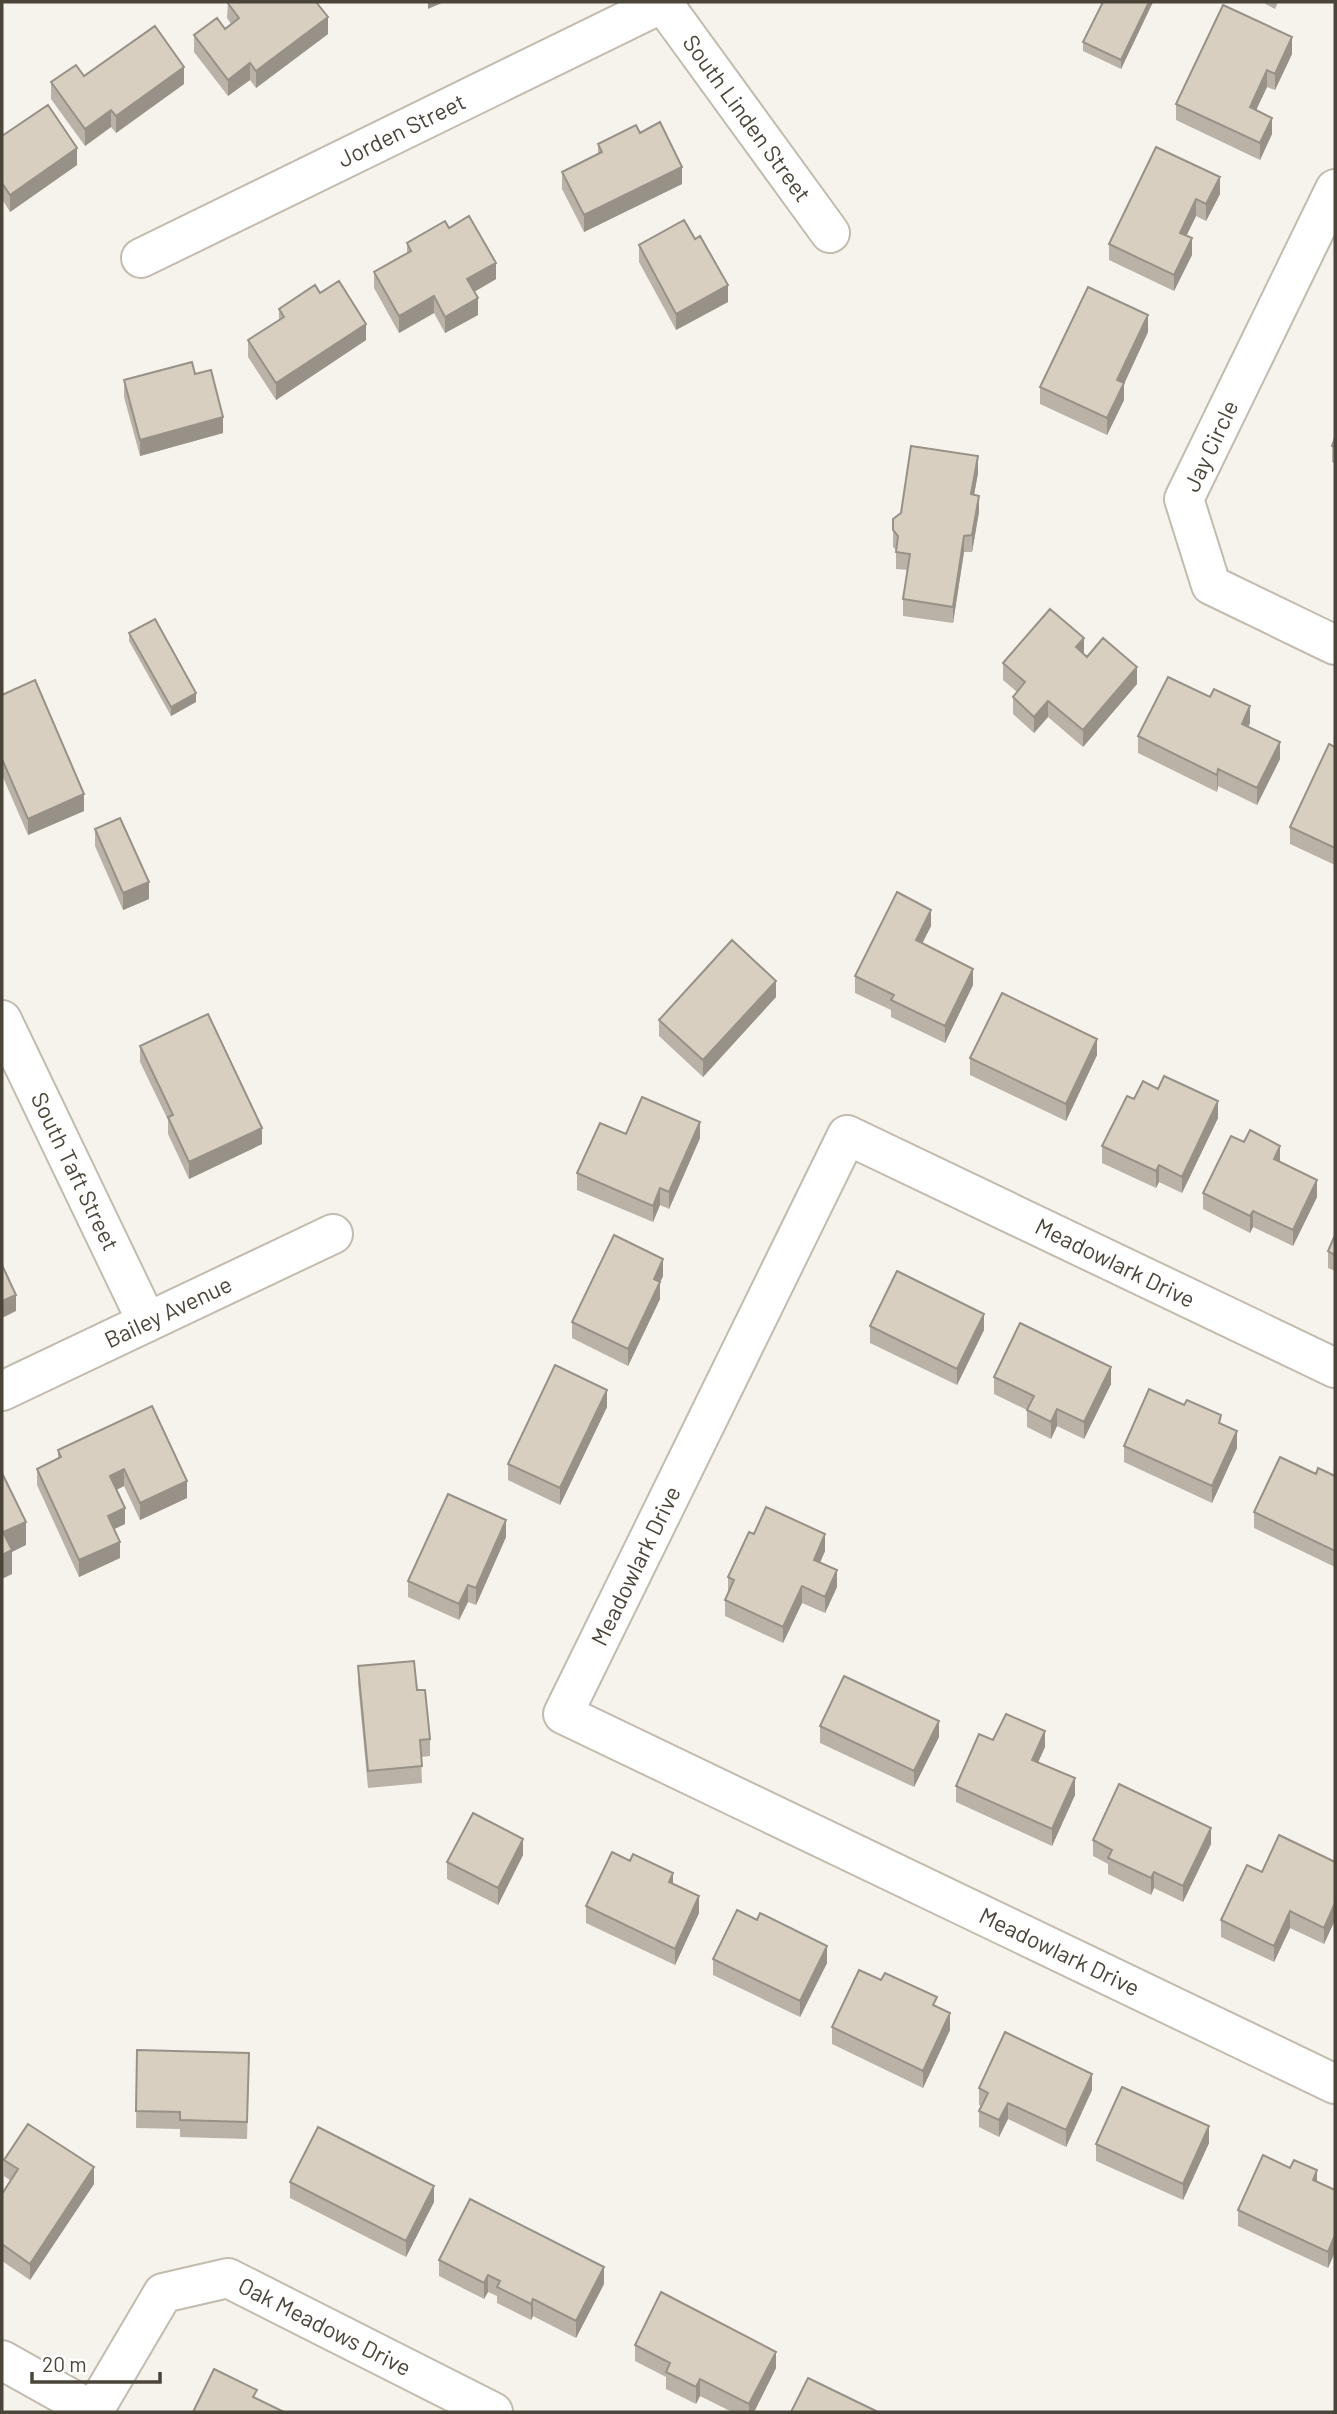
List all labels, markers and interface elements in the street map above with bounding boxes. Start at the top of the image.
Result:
street label: South Linden Street [677,29,818,207]
street label: Jorden Street [333,87,470,173]
street label: Jay Circle [1177,395,1243,496]
street label: South Taft Street [26,1087,125,1255]
street label: Meadowlark Drive [1031,1211,1200,1313]
street label: Bailey Avenue [100,1269,236,1353]
street label: Meadowlark Drive [584,1481,686,1650]
street label: Meadowlark Drive [975,1901,1144,2001]
street label: Oak Meadows Drive [234,2271,416,2381]
scale bar [32,2340,159,2384]
text: 20 m [42,2351,87,2376]

